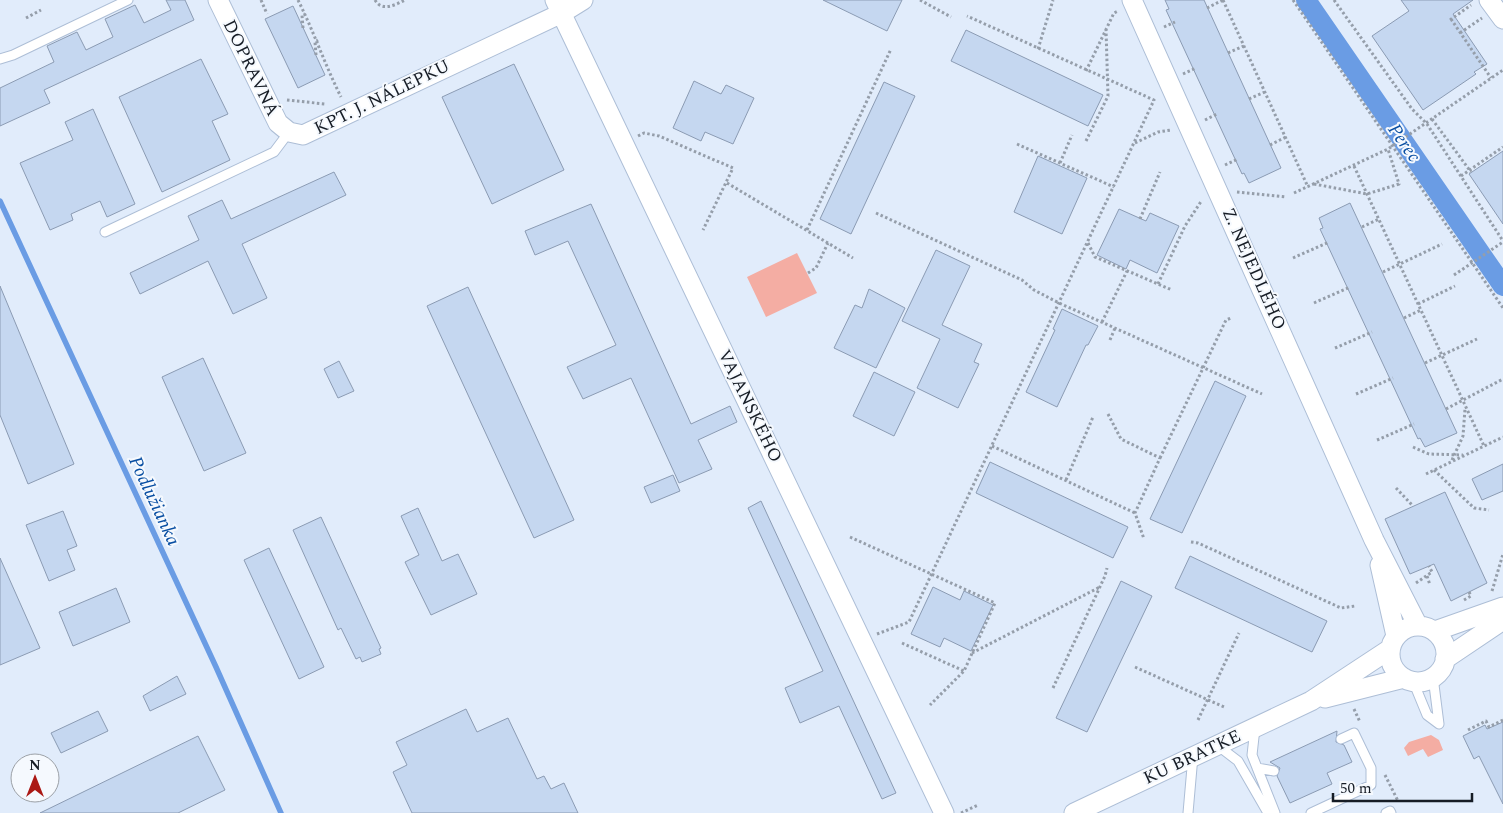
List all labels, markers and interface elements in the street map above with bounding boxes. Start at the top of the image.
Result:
street label: DOPRAVNÁ [216,15,286,121]
street label: KPT. J. NÁLEPKU [310,52,454,142]
water label: Perec [1380,117,1428,169]
street label: Z. NEJEDLÉHO [1215,204,1293,334]
street label: VAJANSKÉHO [711,345,789,467]
water label: Podlužianka [121,451,188,551]
street label: KU BRATKE [1139,723,1245,791]
north arrow [10,753,60,803]
text: N [29,755,41,776]
scale bar [1333,770,1472,802]
text: 50 m [1340,777,1372,800]

